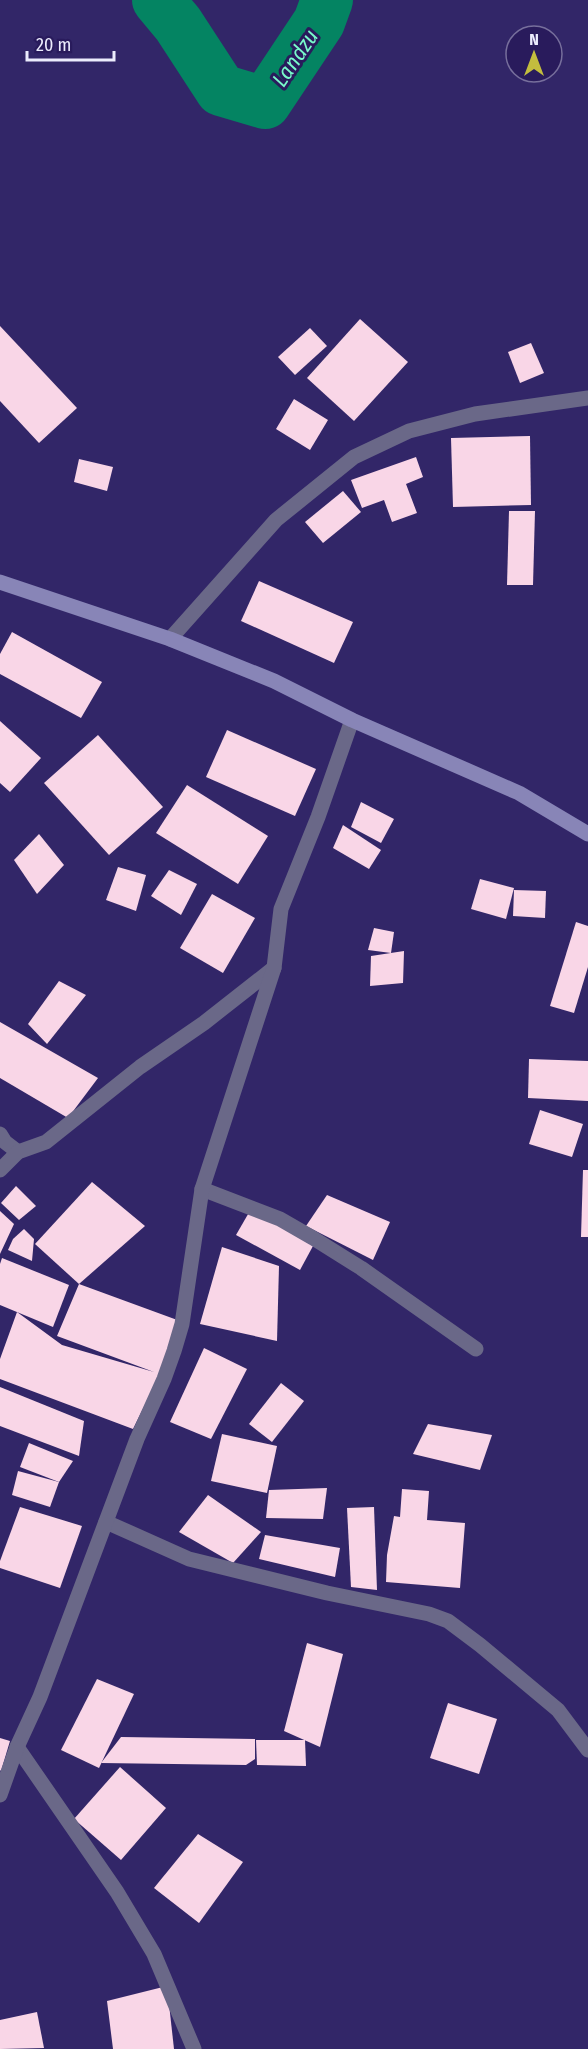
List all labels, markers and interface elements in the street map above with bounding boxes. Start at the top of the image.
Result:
scale bar [27,24,114,62]
water label: Landzu [266,24,324,92]
north arrow [504,24,564,84]
text: N [529,30,539,49]
text: 20 m [36,34,71,56]

